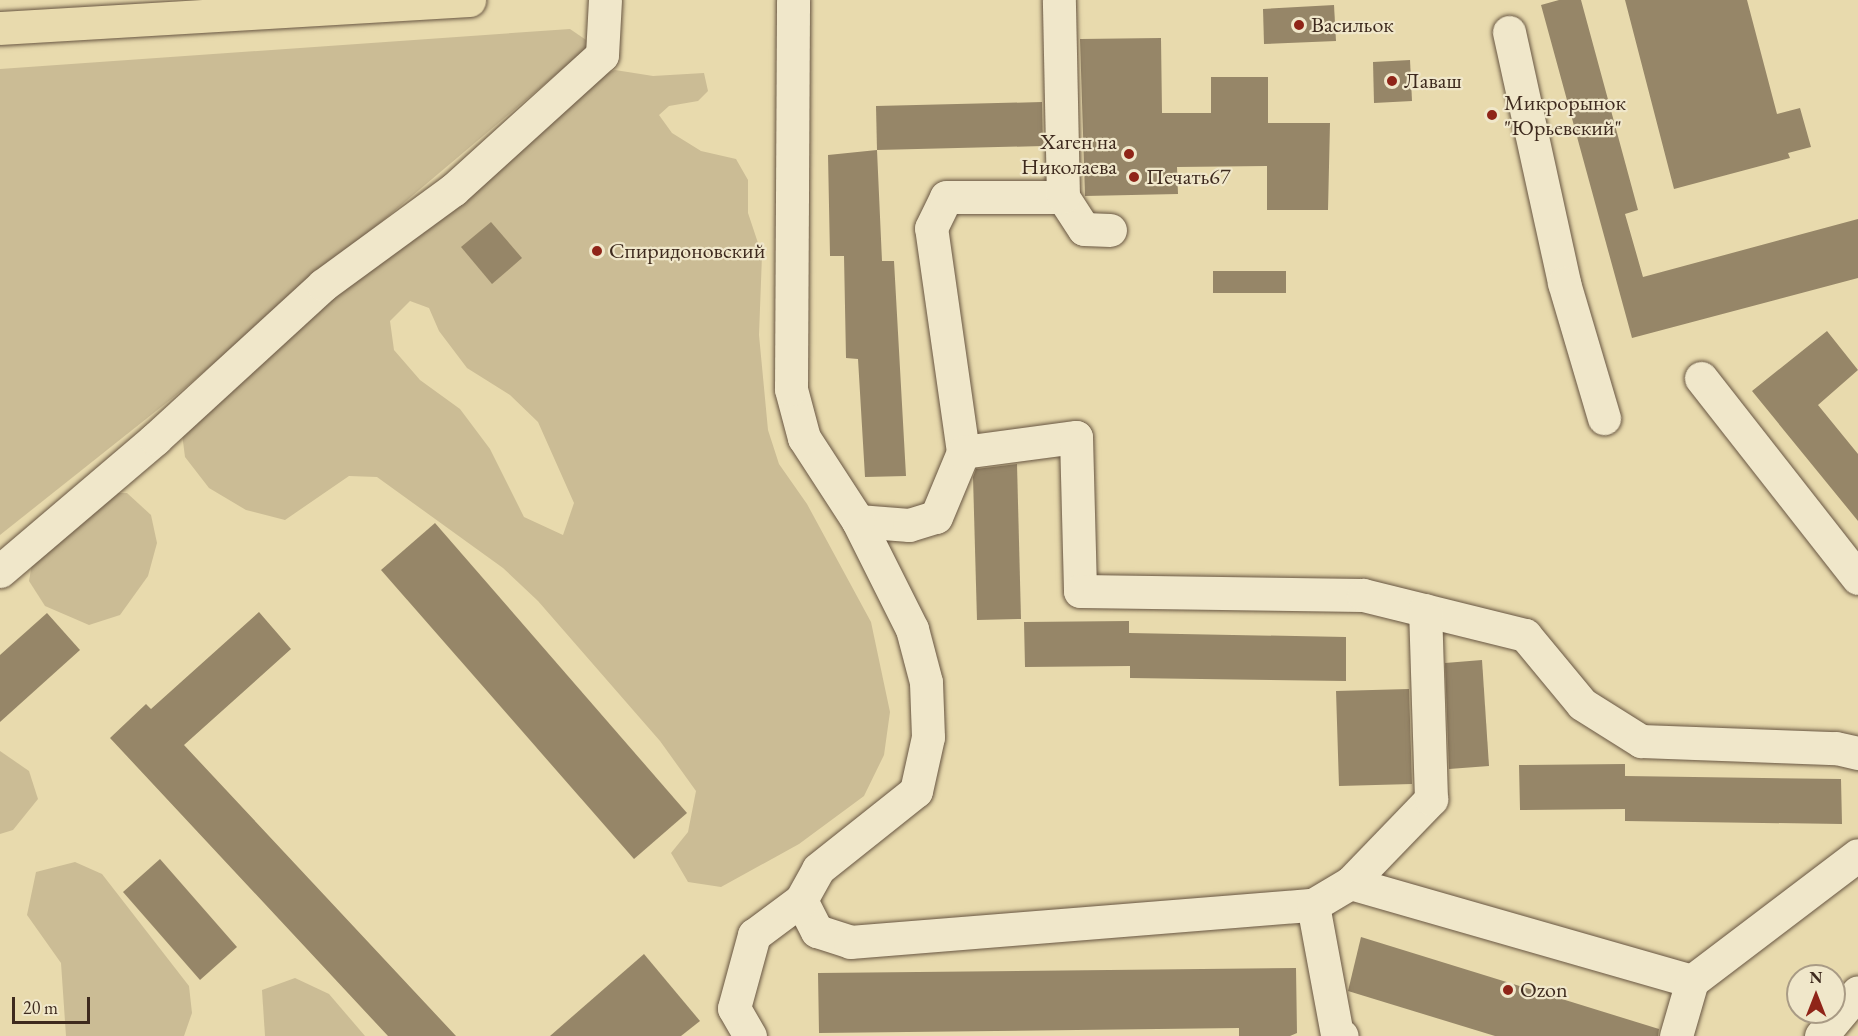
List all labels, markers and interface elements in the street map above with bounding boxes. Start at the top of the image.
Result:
place label: Васильок [1311,12,1394,38]
marker: Васильок [1292,18,1306,32]
place label: Лаваш [1404,68,1462,94]
marker: Лаваш [1385,74,1399,88]
place label: Микрорынок "Юрьевский" [1504,89,1626,140]
marker: Микрорынок "Юрьевский" [1485,108,1499,122]
place label: Хаген на Николаева [1021,128,1117,180]
marker: Хаген на Николаева [1122,147,1136,161]
place label: Печать67 [1146,164,1230,190]
marker: Печать67 [1127,170,1141,184]
place label: Спиридоновский [609,238,765,264]
marker: Спиридоновский [590,244,604,258]
north arrow [1786,964,1846,1024]
text: N [1810,967,1822,988]
place label: Ozon [1520,977,1568,1003]
marker: Ozon [1501,983,1515,997]
scale bar [15,985,93,1023]
text: 20 m [23,996,58,1019]

